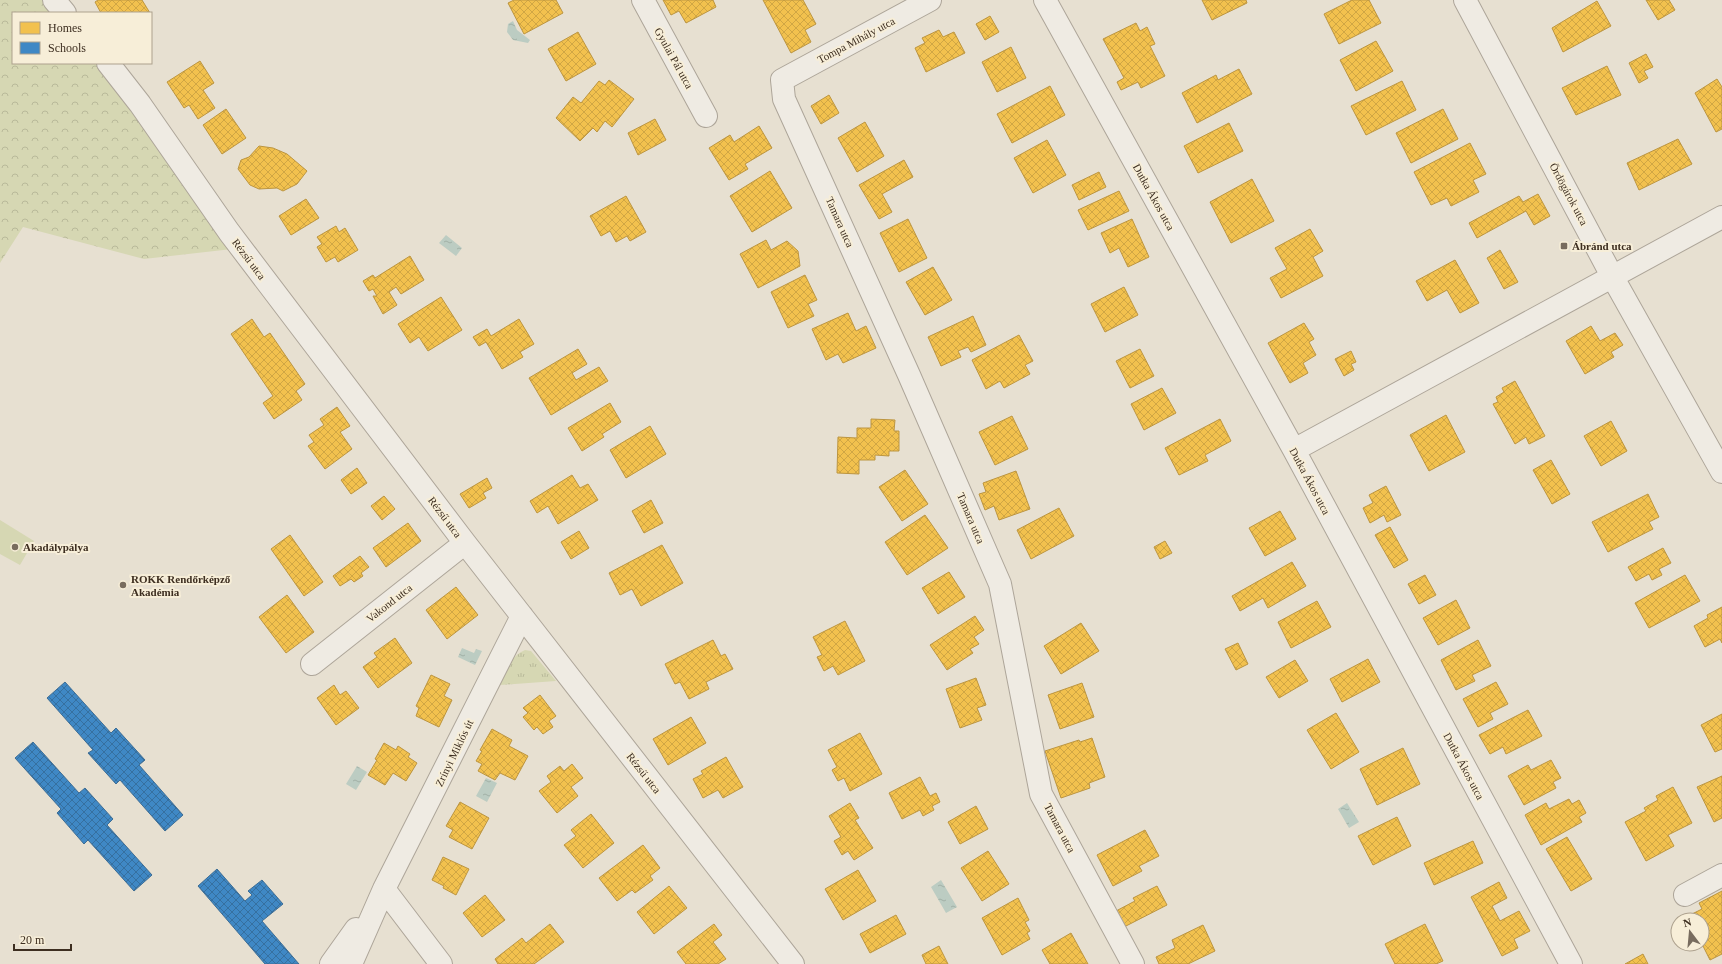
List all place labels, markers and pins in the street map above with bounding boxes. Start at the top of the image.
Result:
place label: Ábránd utca [1572,240,1632,252]
marker: Ábránd utca [1559,241,1569,251]
place label: Akadálypálya [23,541,89,553]
marker: Akadálypálya [10,542,20,552]
place label: ROKK Rendőrképző Akadémia [131,573,231,598]
marker: ROKK Rendőrképző Akadémia [118,580,128,590]

